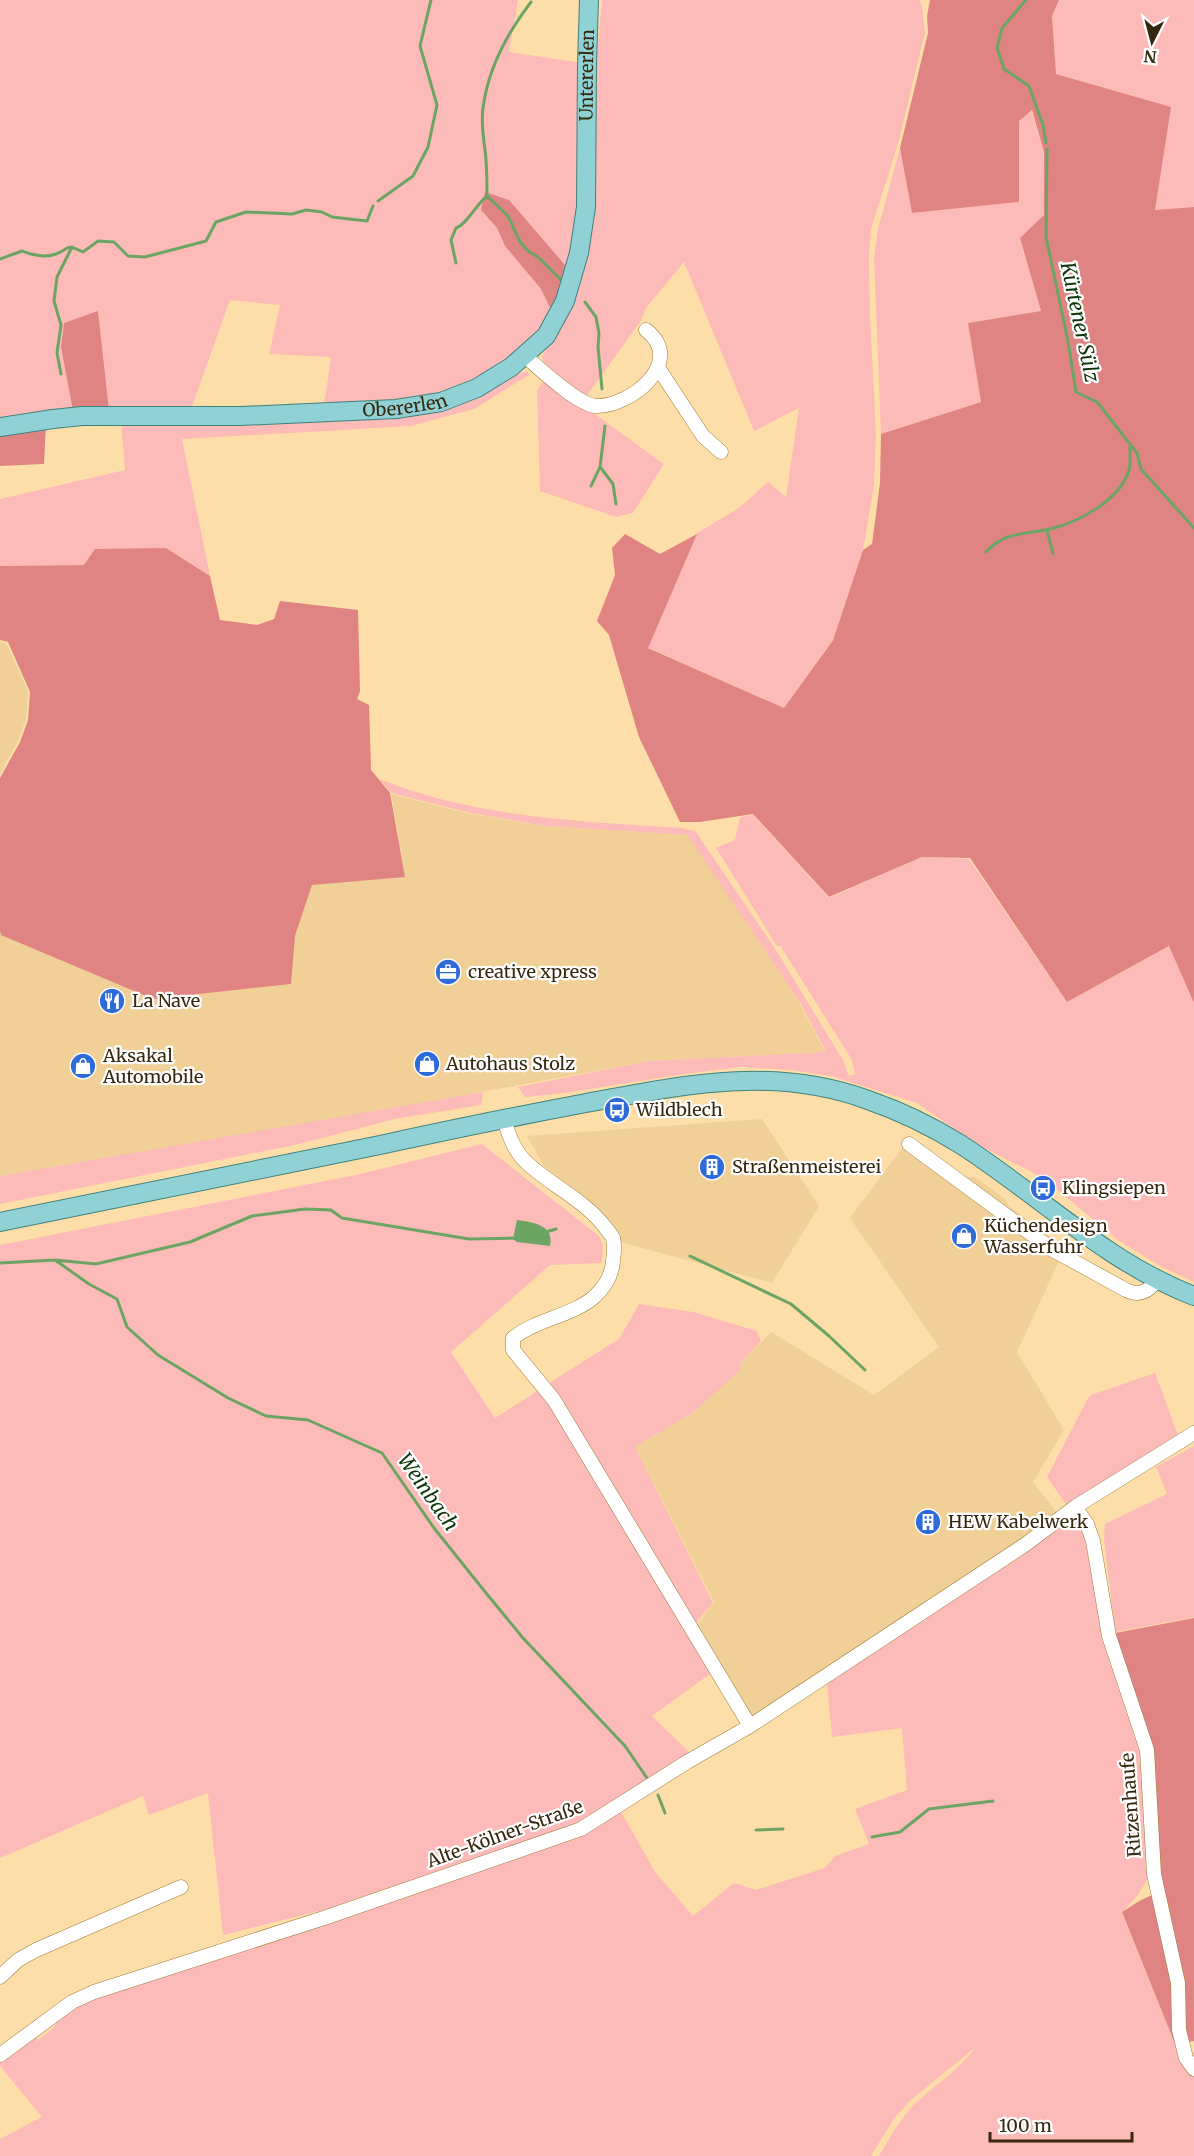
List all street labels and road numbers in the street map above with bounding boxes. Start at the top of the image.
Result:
street label: Untererlen [575,29,599,121]
street label: Obererlen [362,389,451,422]
street label: Ritzenhaufe [1115,1752,1146,1858]
street label: Alte-Kölner-Straße [423,1795,586,1873]

